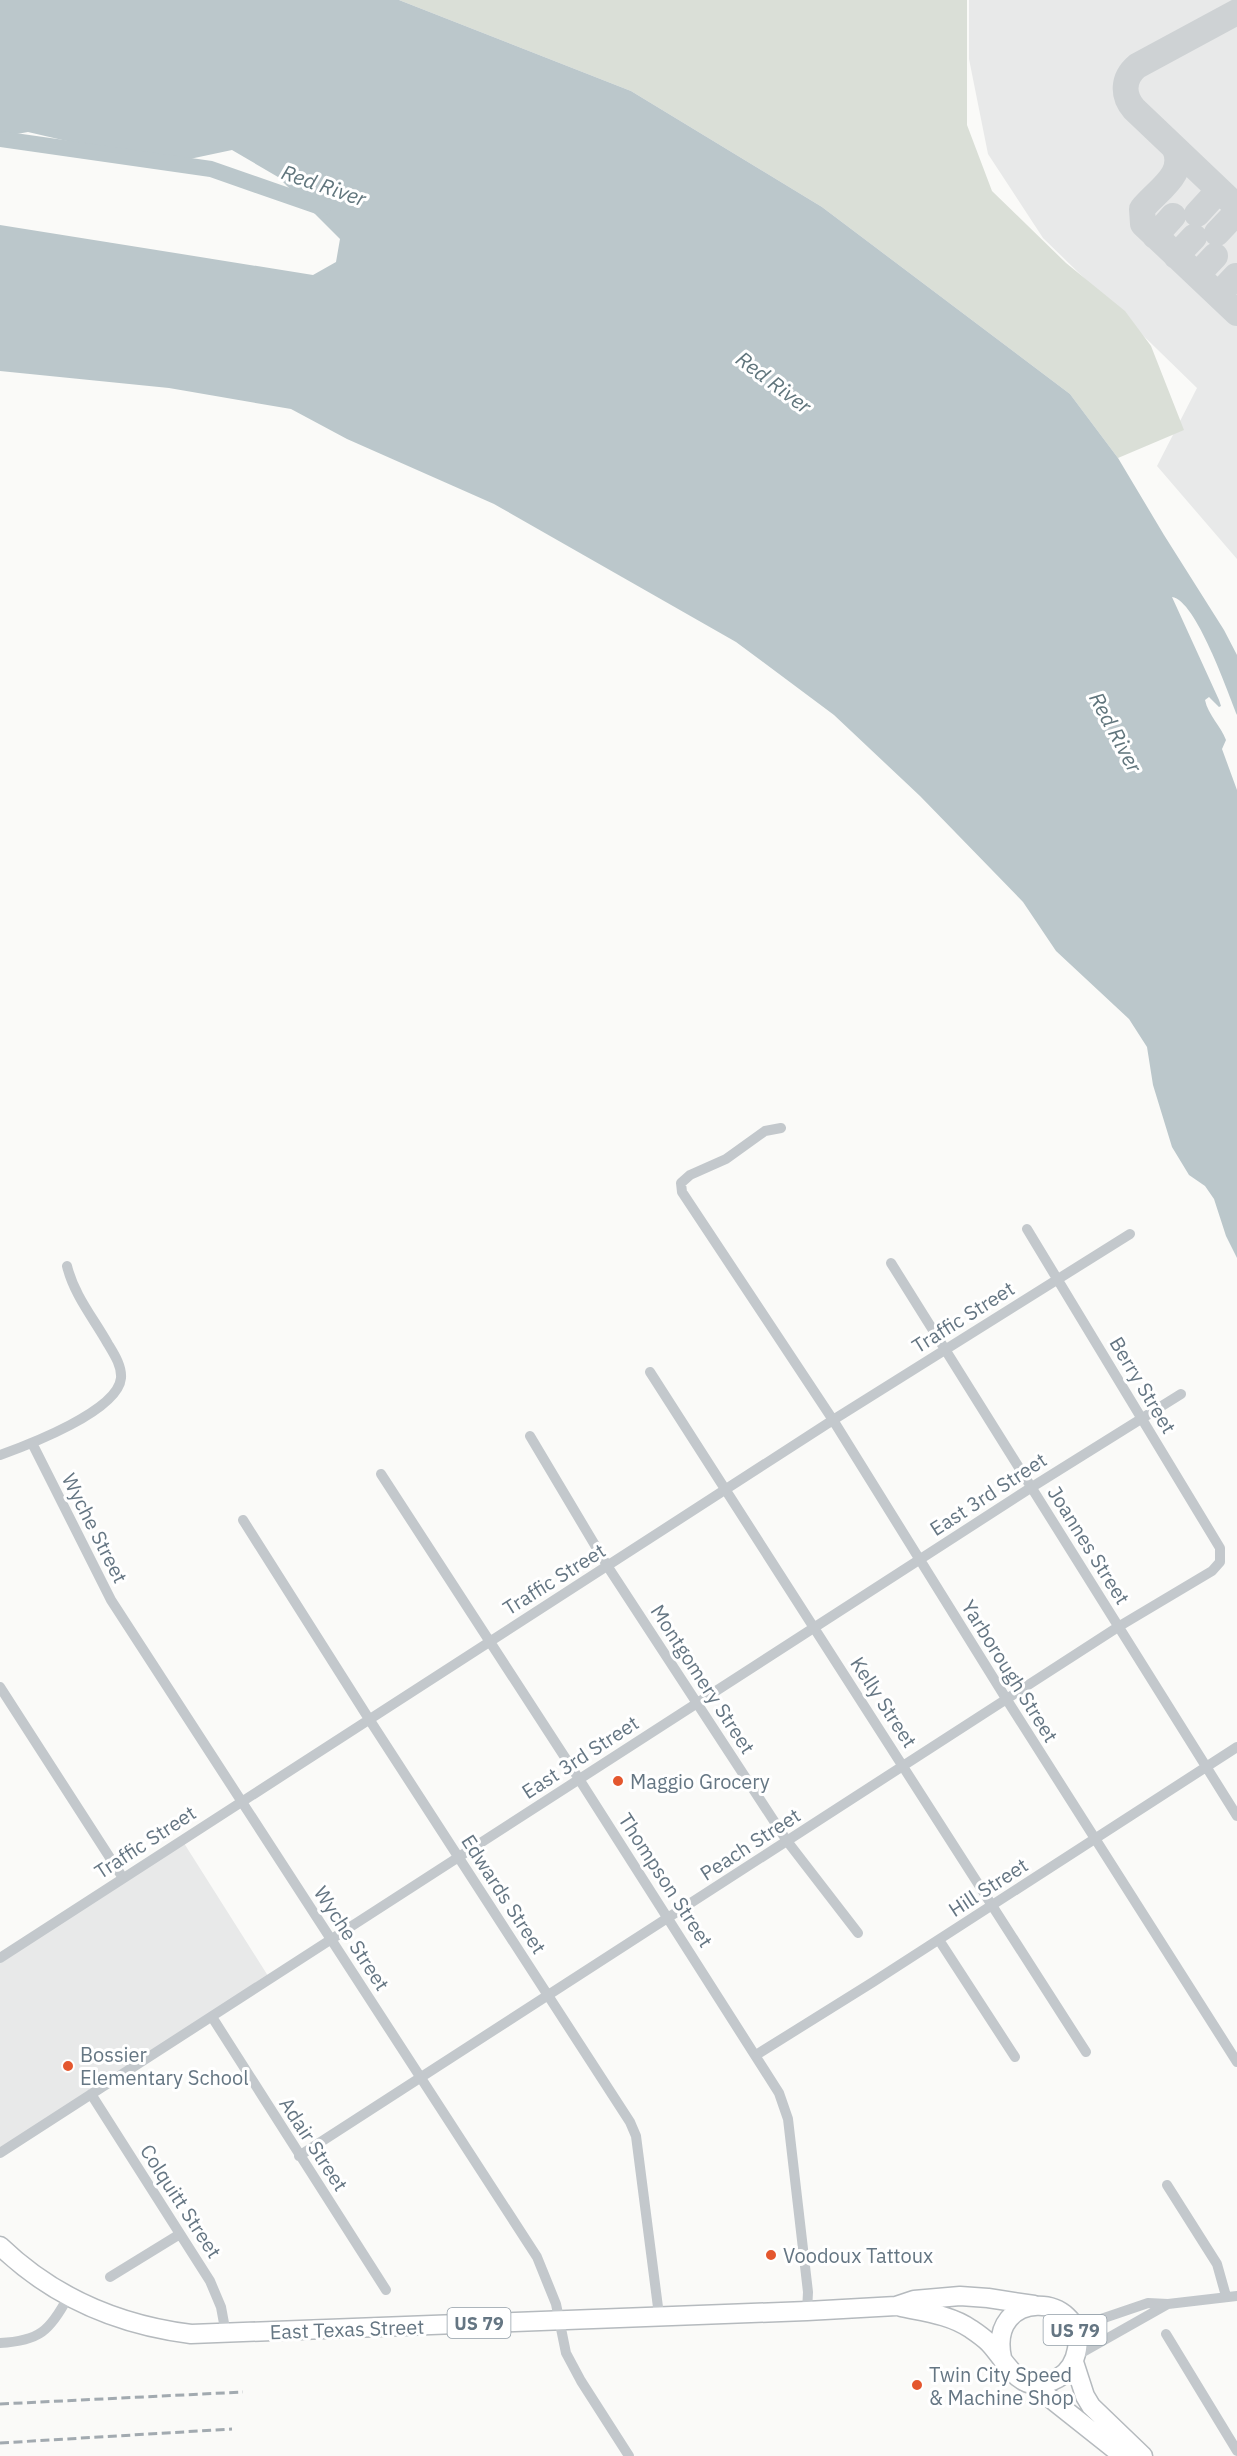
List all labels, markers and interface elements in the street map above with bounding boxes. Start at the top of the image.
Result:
water label: Red River [278,158,371,213]
water label: Red River [731,344,818,420]
water label: Red River [1083,687,1150,778]
street label: Traffic Street [907,1275,1019,1359]
street label: Berry Street [1103,1332,1183,1438]
street label: East 3rd Street [924,1446,1052,1542]
street label: Wyche Street [56,1469,134,1587]
street label: Joannes Street [1042,1481,1136,1609]
street label: Traffic Street [498,1537,610,1621]
street label: Yarborough Street [955,1595,1065,1747]
street label: Montgomery Street [645,1599,761,1759]
street label: Kelly Street [845,1651,923,1753]
street label: East 3rd Street [516,1709,644,1805]
place label: Maggio Grocery [630,1768,770,1795]
marker: Maggio Grocery [611,1774,625,1788]
street label: Traffic Street [89,1799,201,1885]
street label: Peach Street [695,1802,805,1886]
street label: Thompson Street [612,1808,720,1952]
street label: Edwards Street [455,1829,553,1959]
street label: Hill Street [943,1851,1033,1923]
street label: Wyche Street [308,1880,396,1996]
place label: Bossier Elementary School [80,2041,249,2091]
marker: Bossier Elementary School [61,2059,75,2073]
street label: Adair Street [274,2092,354,2196]
street label: Colquitt Street [134,2139,228,2263]
place label: Voodoux Tattoux [783,2242,933,2269]
marker: Voodoux Tattoux [764,2248,778,2262]
road number: US 79 [448,2308,510,2338]
street label: East Texas Street [269,2313,425,2345]
road number: US 79 [1044,2315,1106,2345]
place label: Twin City Speed & Machine Shop [929,2361,1074,2411]
marker: Twin City Speed & Machine Shop [910,2378,924,2392]

